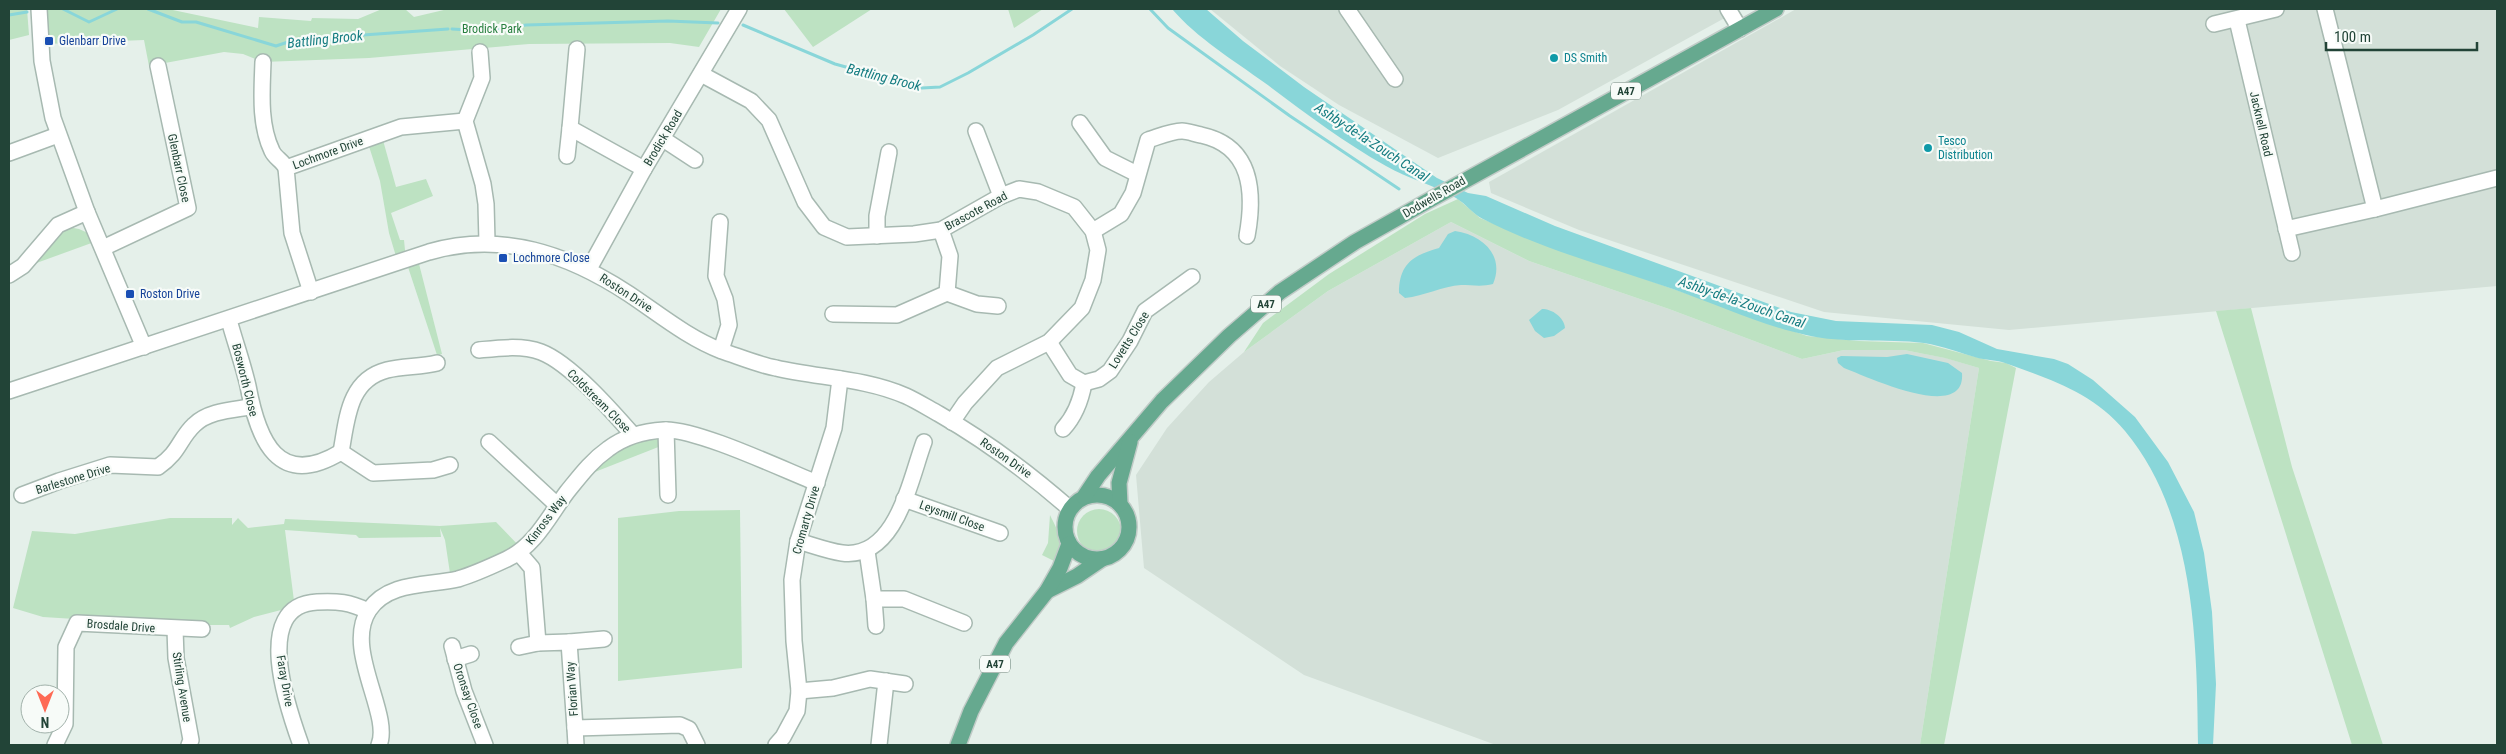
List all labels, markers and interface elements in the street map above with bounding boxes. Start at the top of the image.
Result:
scale bar [2326,20,2477,52]
park label: Brodick Park [462,22,523,36]
water label: Battling Brook [286,27,364,51]
text: 100 m [2334,28,2371,46]
place label: Glenbarr Drive [59,34,126,48]
marker: Glenbarr Drive [43,35,55,47]
place label: DS Smith [1564,51,1607,65]
marker: DS Smith [1548,52,1560,64]
water label: Battling Brook [845,60,924,94]
road number: A47 [1611,82,1641,100]
street label: Jacknell Road [2247,90,2275,158]
water label: Ashby-de-la-Zouch Canal [1311,99,1433,185]
street label: Brodick Road [641,108,685,168]
street label: Glenbarr Close [165,132,193,204]
street label: Lochmore Drive [291,134,366,172]
place label: Tesco Distribution [1938,134,1993,162]
marker: Tesco Distribution [1922,142,1934,154]
street label: Dodwells Road [1400,173,1468,221]
street label: Brascote Road [942,189,1010,233]
place label: Lochmore Close [513,251,590,265]
marker: Lochmore Close [497,252,509,264]
street label: Roston Drive [597,271,655,315]
water label: Ashby-de-la-Zouch Canal [1676,273,1808,331]
place label: Roston Drive [140,287,200,301]
marker: Roston Drive [124,288,136,300]
road number: A47 [1251,296,1281,312]
street label: Lovetts Close [1106,309,1152,371]
street label: Bosworth Close [229,342,261,418]
street label: Coldstream Close [564,366,634,436]
street label: Roston Drive [977,435,1035,481]
street label: Barlestone Drive [34,461,112,497]
street label: Cromarty Drive [790,484,823,556]
street label: Kinross Way [523,493,569,547]
street label: Leysmill Close [917,498,987,534]
street label: Brosdale Drive [86,617,156,635]
street label: Stirling Avenue [170,651,195,723]
street label: Faray Drive [274,654,296,708]
road number: A47 [980,656,1010,672]
street label: Oronsay Close [450,661,486,731]
street label: Florian Way [563,661,581,717]
north arrow [20,684,70,734]
text: N [41,714,49,730]

